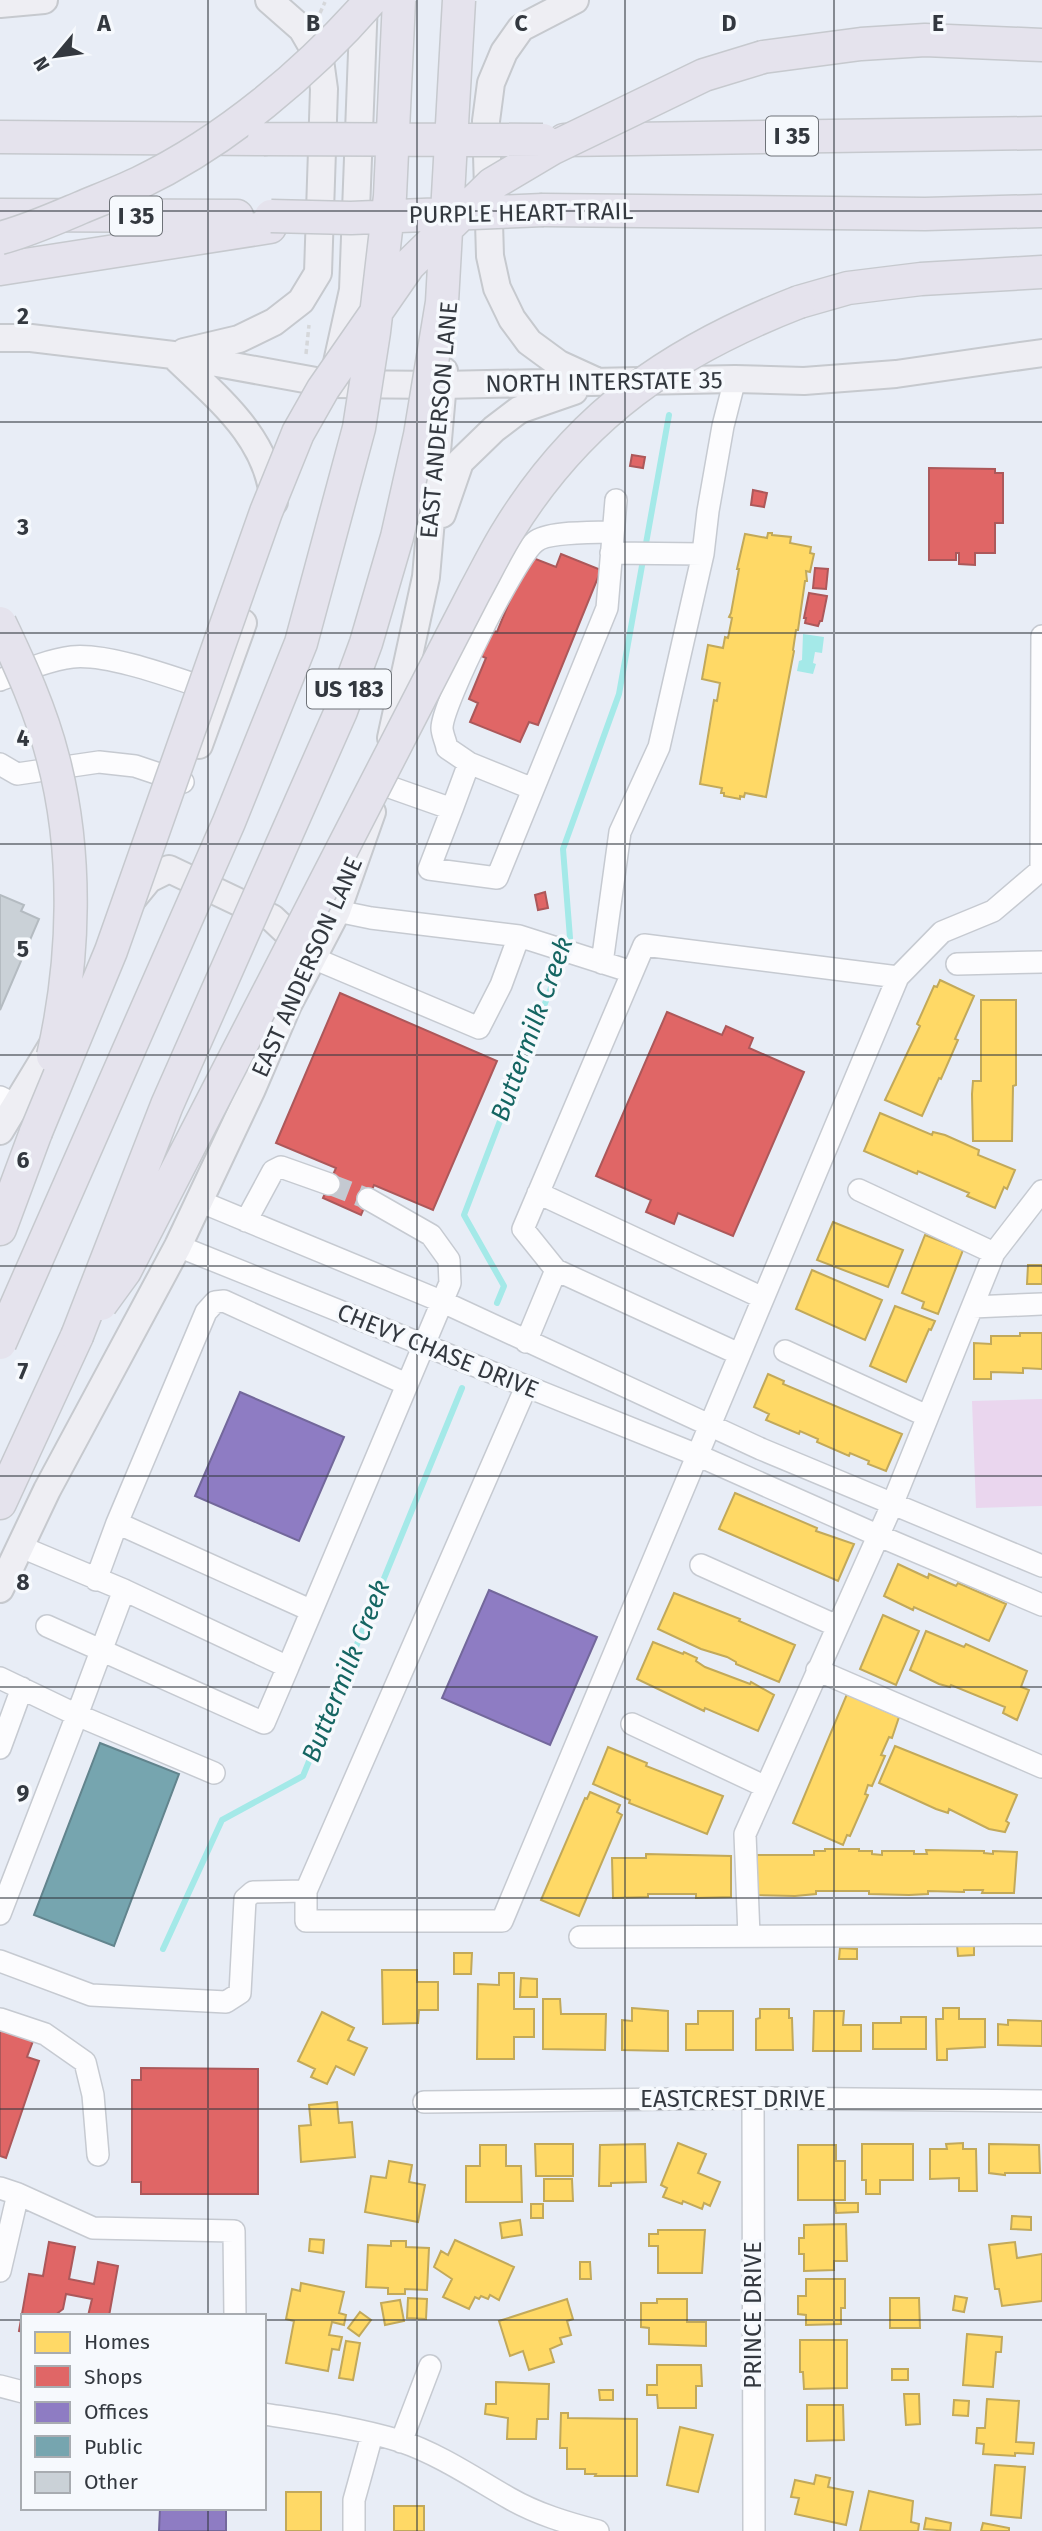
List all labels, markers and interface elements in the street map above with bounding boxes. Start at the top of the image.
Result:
text: A [96,9,111,37]
text: B [306,9,320,37]
text: C [514,9,528,37]
text: D [722,9,737,37]
text: E [932,9,944,37]
north arrow [21,21,91,91]
text: N [28,53,55,75]
road number: I 35 [766,116,818,155]
road number: I 35 [110,196,162,236]
street label: PURPLE HEART TRAIL [408,197,634,229]
street label: EAST ANDERSON LANE [415,300,463,540]
text: 2 [17,302,29,330]
street label: NORTH INTERSTATE 35 [485,366,723,398]
text: 3 [16,513,29,541]
road number: US 183 [307,670,391,708]
text: 4 [17,724,30,752]
street label: EAST ANDERSON LANE [246,853,368,1081]
water label: Buttermilk Creek [484,933,580,1125]
text: 5 [17,935,29,963]
text: 6 [17,1146,30,1174]
street label: CHEVY CHASE DRIVE [333,1298,543,1404]
text: 7 [18,1357,29,1385]
text: 8 [16,1568,30,1596]
water label: Buttermilk Creek [295,1575,397,1767]
text: 9 [17,1779,30,1807]
street label: EASTCREST DRIVE [640,2085,826,2113]
street label: PRINCE DRIVE [739,2241,767,2389]
legend [21,2314,266,2510]
text: Homes [84,2329,150,2355]
text: Shops [84,2364,142,2390]
text: Offices [84,2399,149,2425]
text: Public [84,2434,142,2460]
text: Other [84,2469,138,2495]

